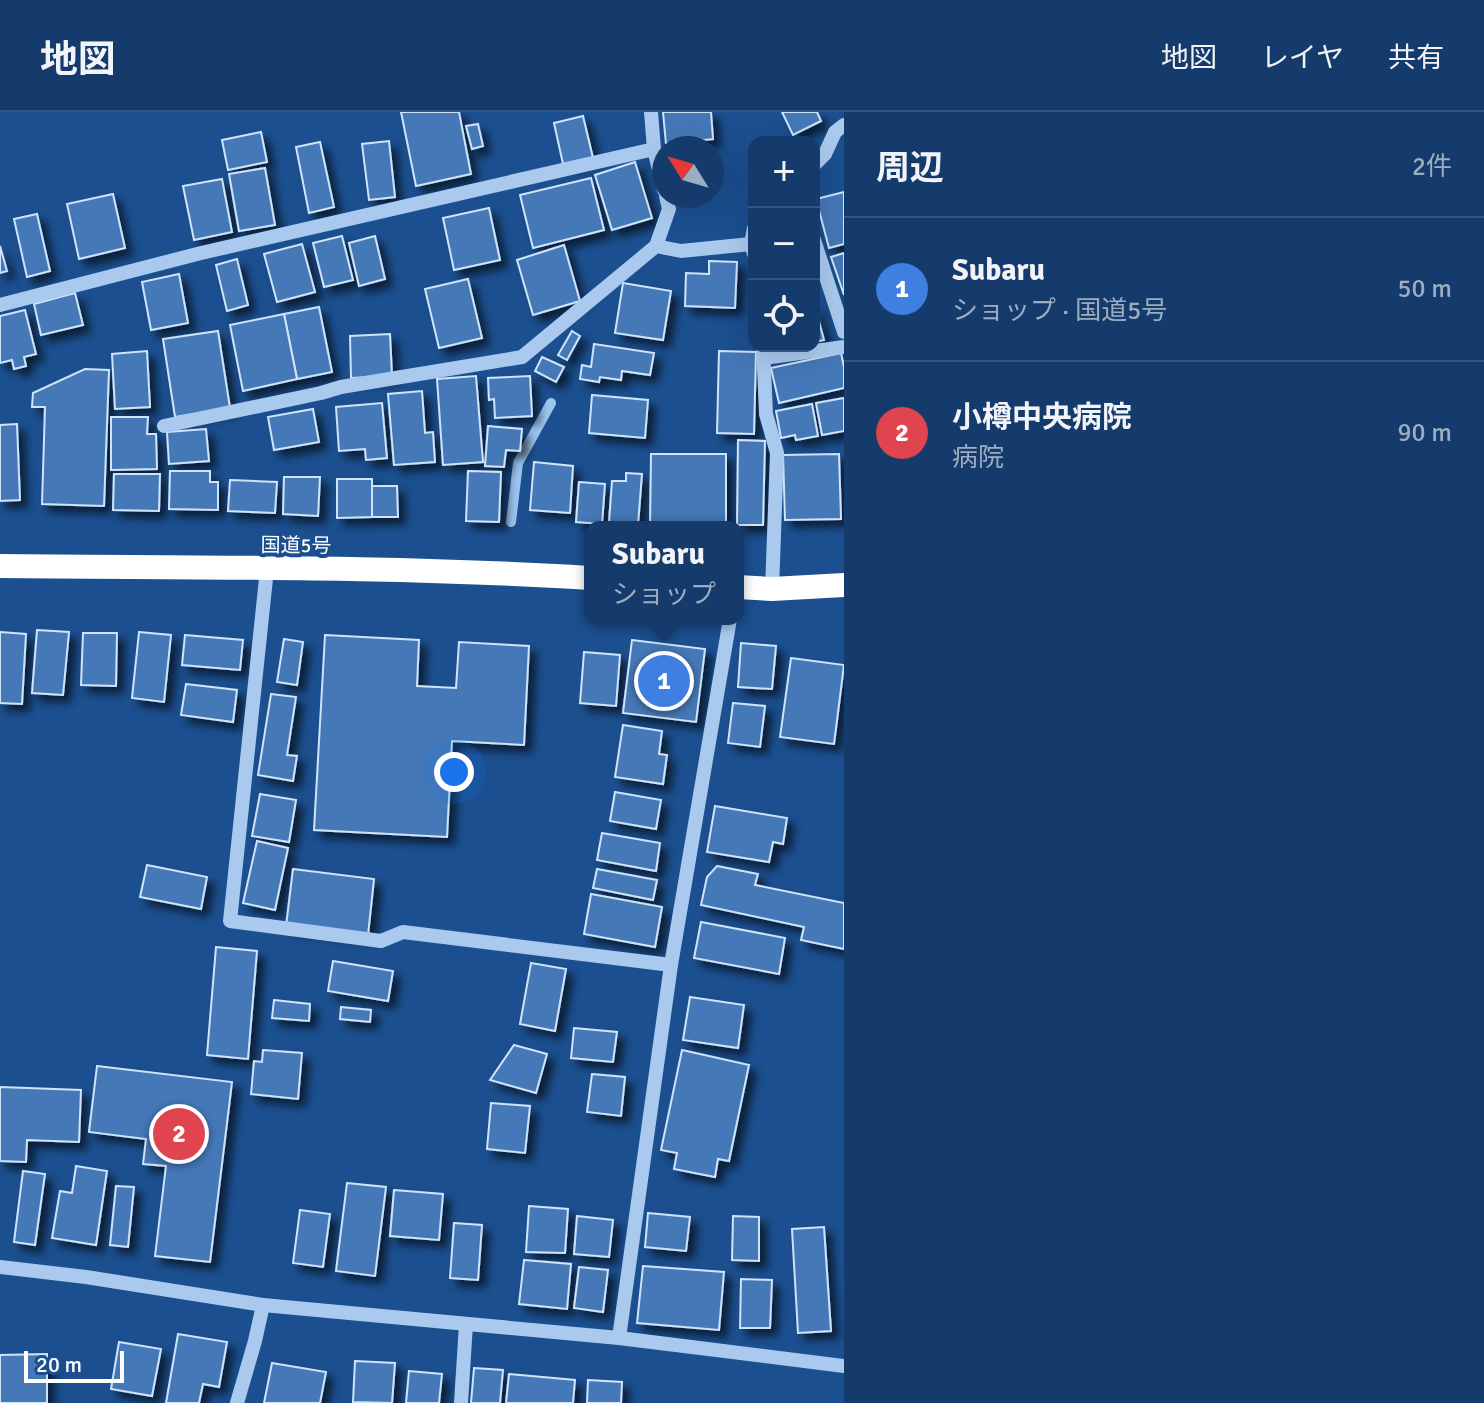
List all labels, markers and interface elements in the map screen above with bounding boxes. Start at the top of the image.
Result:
text: 地図 [40,36,116,83]
text: 地図 [1161,41,1217,75]
text: レイヤ [1261,41,1344,75]
text: 共有 [1388,41,1444,75]
north arrow [652,136,724,208]
map controls [748,136,820,352]
button: + [748,136,820,208]
text: 周辺 [876,147,944,189]
text: 2件 [1412,151,1452,183]
button: − [748,208,820,280]
text: Subaru [952,252,1045,289]
text: 1 [895,273,909,305]
text: 50 m [1397,273,1452,305]
button: locate [748,280,820,352]
text: ショップ · 国道5号 [952,295,1167,327]
text: 小樽中央病院 [952,399,1132,436]
text: 2 [895,417,909,449]
text: 90 m [1397,417,1452,449]
text: 病院 [952,442,1004,474]
popup [584,521,744,625]
street label: 国道5号 [260,532,332,559]
text: Subaru [612,536,705,573]
text: ショップ [612,579,716,611]
pin: 1 [638,651,690,711]
your location [434,752,474,792]
pin: 2 [153,1104,205,1164]
scale bar [24,1347,124,1383]
text: 20 m [36,1351,82,1378]

